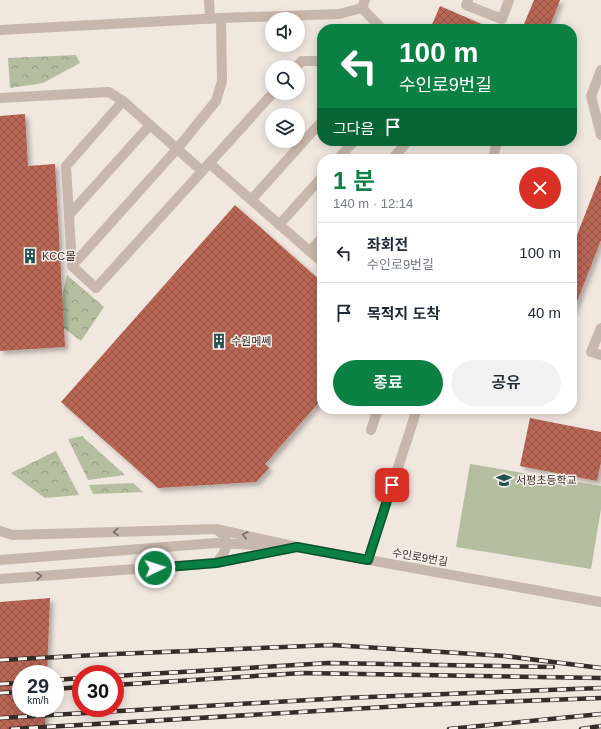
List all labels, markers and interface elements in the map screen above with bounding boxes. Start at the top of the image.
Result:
map controls [265,12,305,148]
button: sound [265,12,305,52]
text: 100 m [399,37,478,68]
icon: left [333,40,385,92]
button: search [265,60,305,100]
text: 수인로9번길 [399,75,492,95]
button: layers [265,108,305,148]
icon: arrive [382,116,404,138]
text: 그다음 [333,120,374,137]
text: 1 분 [333,167,375,194]
button: close [519,167,561,209]
text: 140 m · 12:14 [333,196,413,211]
text: 좌회전 [367,236,408,253]
icon: left [333,242,355,264]
text: 100 m [519,244,561,261]
building icon: KCC몰 [21,247,39,265]
place label: KCC몰 [42,250,75,262]
text: 수인로9번길 [367,257,434,272]
icon: arrive [333,302,355,324]
text: 40 m [528,304,561,321]
text: 목적지 도착 [367,305,440,322]
building icon: 수원메쎄 [210,332,228,350]
place label: 수원메쎄 [231,335,271,347]
button: 종료 [333,360,443,406]
button: 공유 [451,360,561,406]
pin [375,468,409,502]
school or university icon: 서평초등학교 [495,471,513,489]
icon: arrive [381,474,403,496]
place label: 서평초등학교 [516,474,577,486]
one-way arrow [113,528,119,536]
one-way arrow [242,531,249,540]
street label: 수인로9번길 [391,546,449,568]
position arrow [134,547,176,589]
one-way arrow [36,572,42,581]
speed limit sign: 30 [72,665,124,717]
text: 29 [27,675,49,697]
text: km/h [27,695,49,706]

